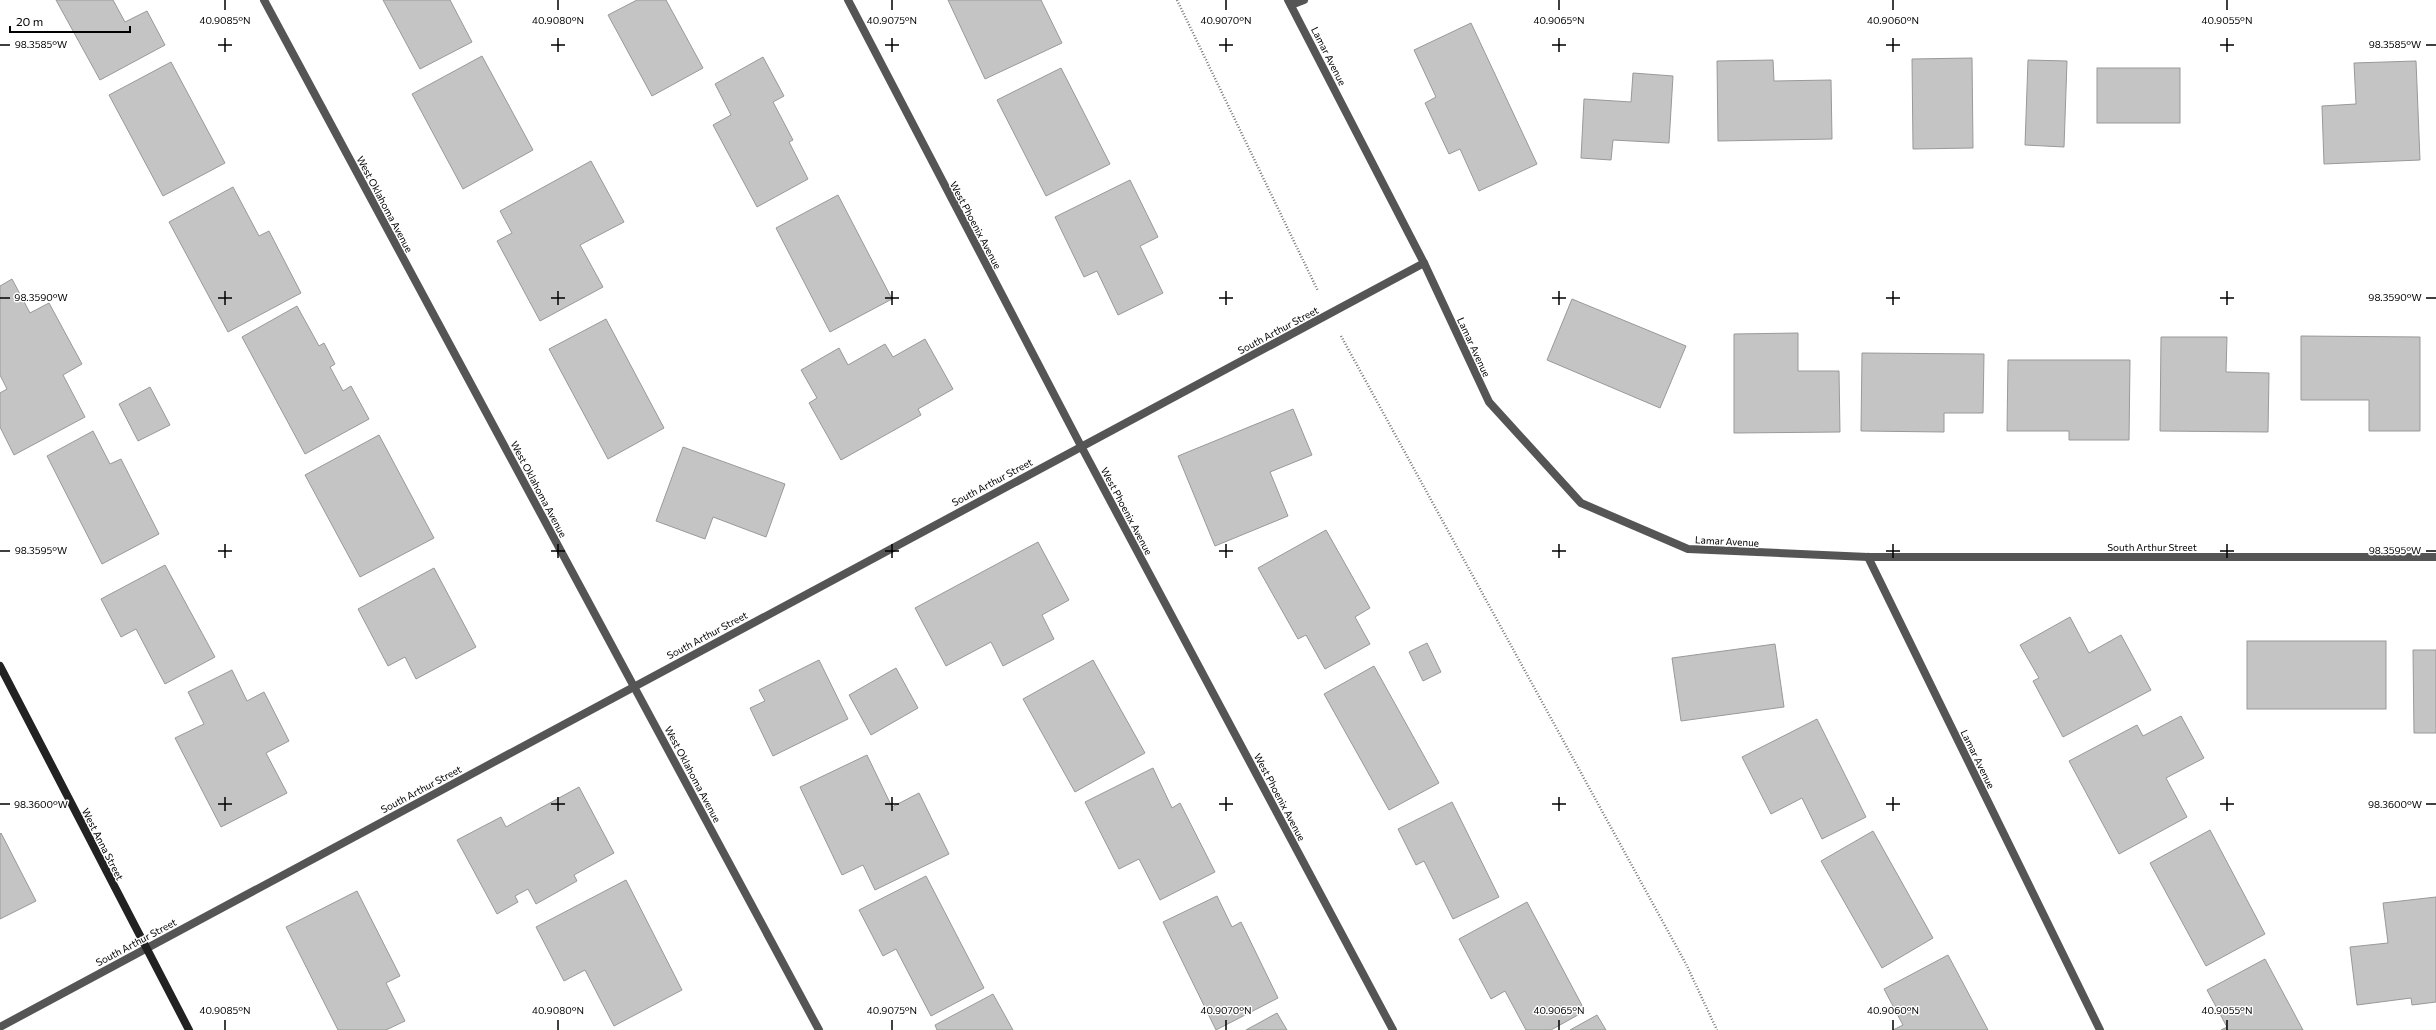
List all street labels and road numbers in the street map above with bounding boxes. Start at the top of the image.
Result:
street label: Lamar Avenue [1309,25,1349,87]
street label: West Oklahoma Avenue [354,154,416,254]
street label: West Phoenix Avenue [948,179,1004,271]
street label: South Arthur Street [1236,304,1320,356]
street label: Lamar Avenue [1455,315,1493,379]
street label: West Oklahoma Avenue [508,439,570,539]
street label: South Arthur Street [950,456,1034,508]
street label: West Phoenix Avenue [1099,465,1155,557]
street label: Lamar Avenue [1695,533,1759,549]
street label: South Arthur Street [2107,541,2197,553]
street label: South Arthur Street [665,609,749,661]
street label: West Oklahoma Avenue [662,724,724,824]
street label: Lamar Avenue [1959,728,1997,790]
street label: West Phoenix Avenue [1252,751,1308,843]
street label: South Arthur Street [379,763,463,815]
street label: West Anna Street [80,806,126,882]
street label: South Arthur Street [94,916,178,968]

